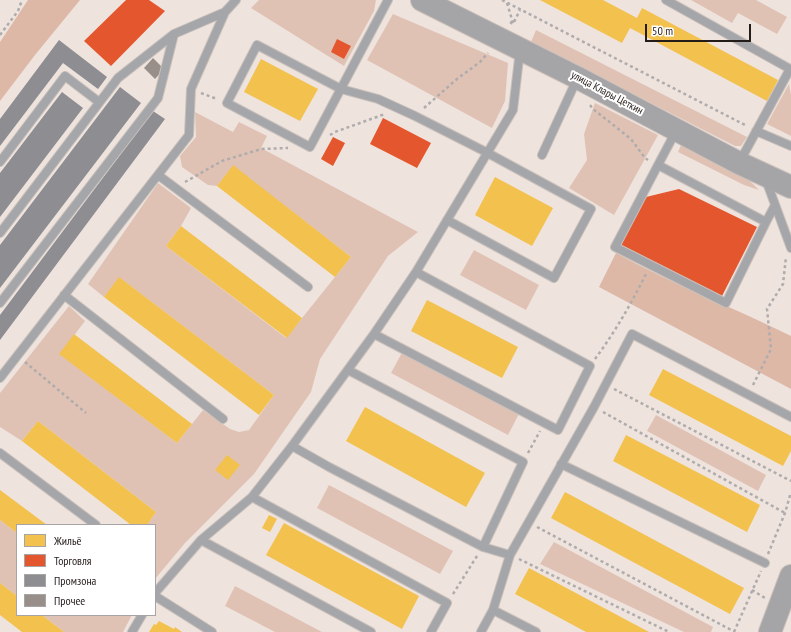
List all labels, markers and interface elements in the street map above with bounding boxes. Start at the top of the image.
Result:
scale bar [647,16,753,42]
text: 50 m [652,23,673,38]
street label: улица Клары Цеткин [569,68,645,118]
legend [16,524,156,616]
text: Жильё [54,533,81,548]
text: Торговля [54,553,92,568]
text: Промзона [54,573,96,588]
text: Прочее [54,593,85,608]

